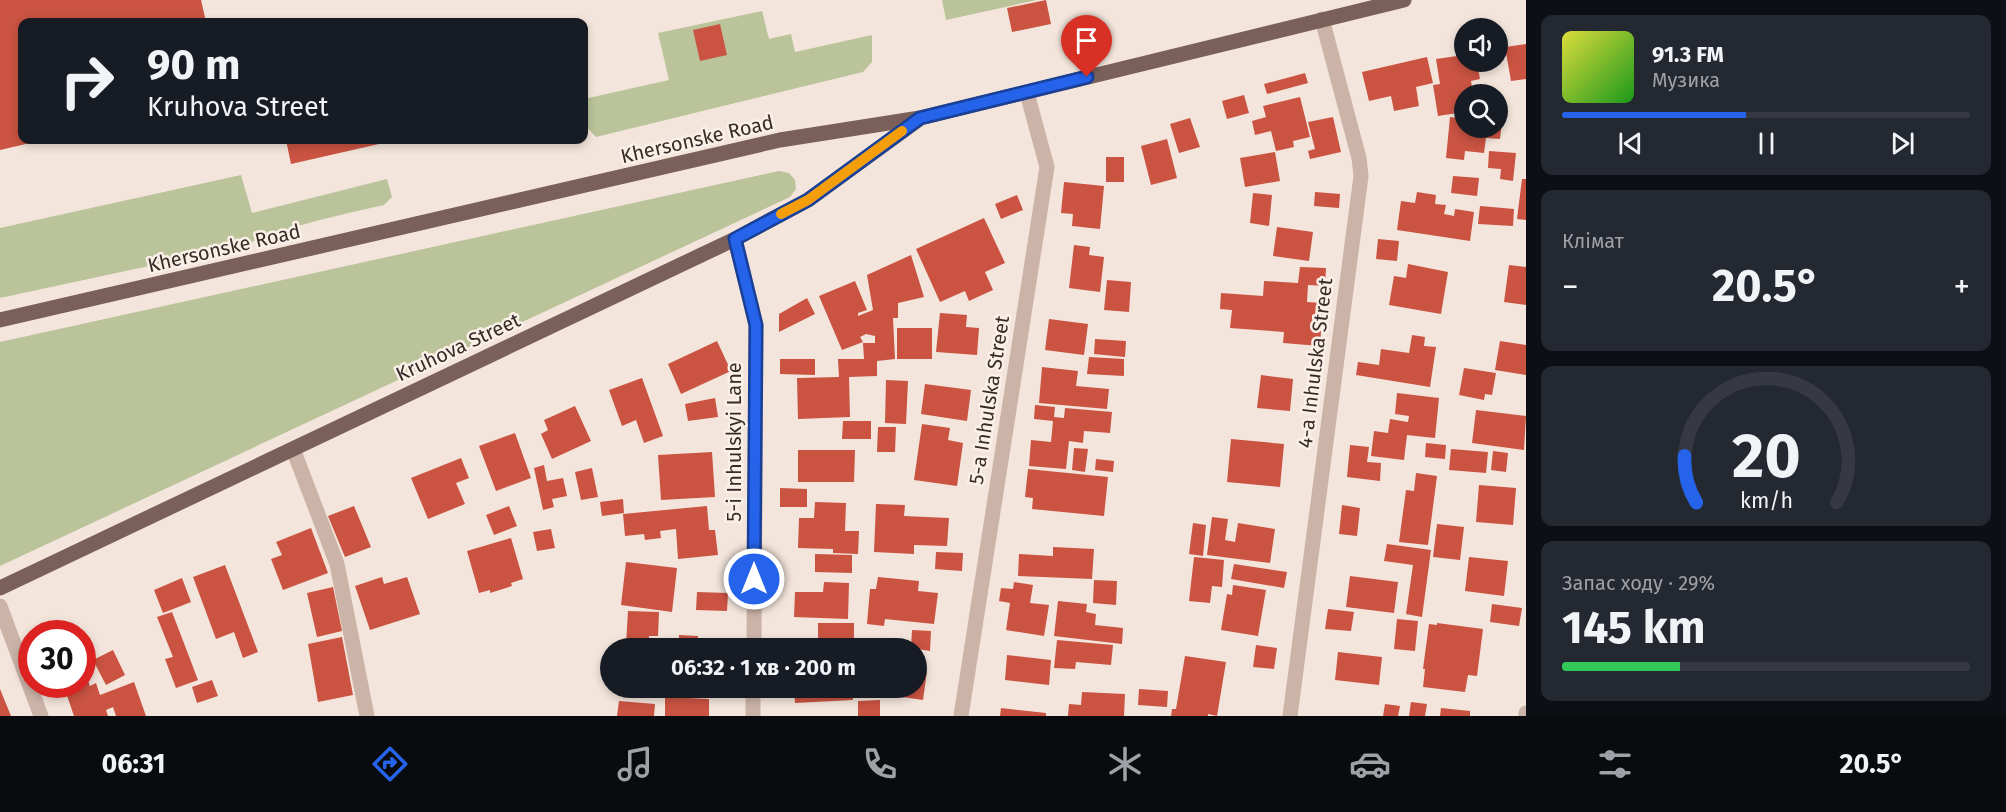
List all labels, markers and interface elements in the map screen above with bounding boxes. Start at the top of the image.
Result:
pin [1061,15,1112,77]
map controls [1454,18,1508,138]
button: sound [1454,18,1508,72]
icon: arrive [1070,24,1103,57]
text: 90 m [147,40,241,90]
text: 91.3 FM [1652,41,1724,68]
icon: right [48,42,126,120]
text: Музика [1652,68,1720,92]
button: search [1454,84,1508,138]
text: Kruhova Street [147,91,328,123]
street label: Khersonske Road [618,110,776,168]
icon: previous [1614,127,1647,160]
icon: pause [1750,127,1783,160]
icon: next [1886,127,1919,160]
street label: Khersonske Road [145,219,303,277]
text: Клімат [1562,229,1624,253]
text: 20.5° [1712,259,1820,313]
text: − [1562,267,1579,307]
text: + [1954,267,1970,307]
street label: 4-a Inhulska Street [1293,276,1337,449]
street label: Kruhova Street [392,307,525,386]
street label: 5-a Inhulska Street [964,313,1014,486]
street label: 5-i Inhulskyi Lane [722,362,746,522]
text: 20 [1732,419,1800,494]
text: km/h [1739,488,1793,514]
position arrow [722,547,786,611]
text: Запас ходу · 29% [1562,571,1715,595]
text: 145 km [1562,601,1706,655]
speed limit sign: 30 [18,620,96,698]
text: 06:32 · 1 хв · 200 m [671,654,856,681]
icon: directions [369,743,411,785]
icon: music [614,743,656,785]
icon: phone [859,743,901,785]
icon: climate [1104,743,1146,785]
icon: car [1349,743,1391,785]
icon: filters [1594,743,1636,785]
text: 06:31 [102,748,166,780]
text: 20.5° [1840,748,1904,780]

